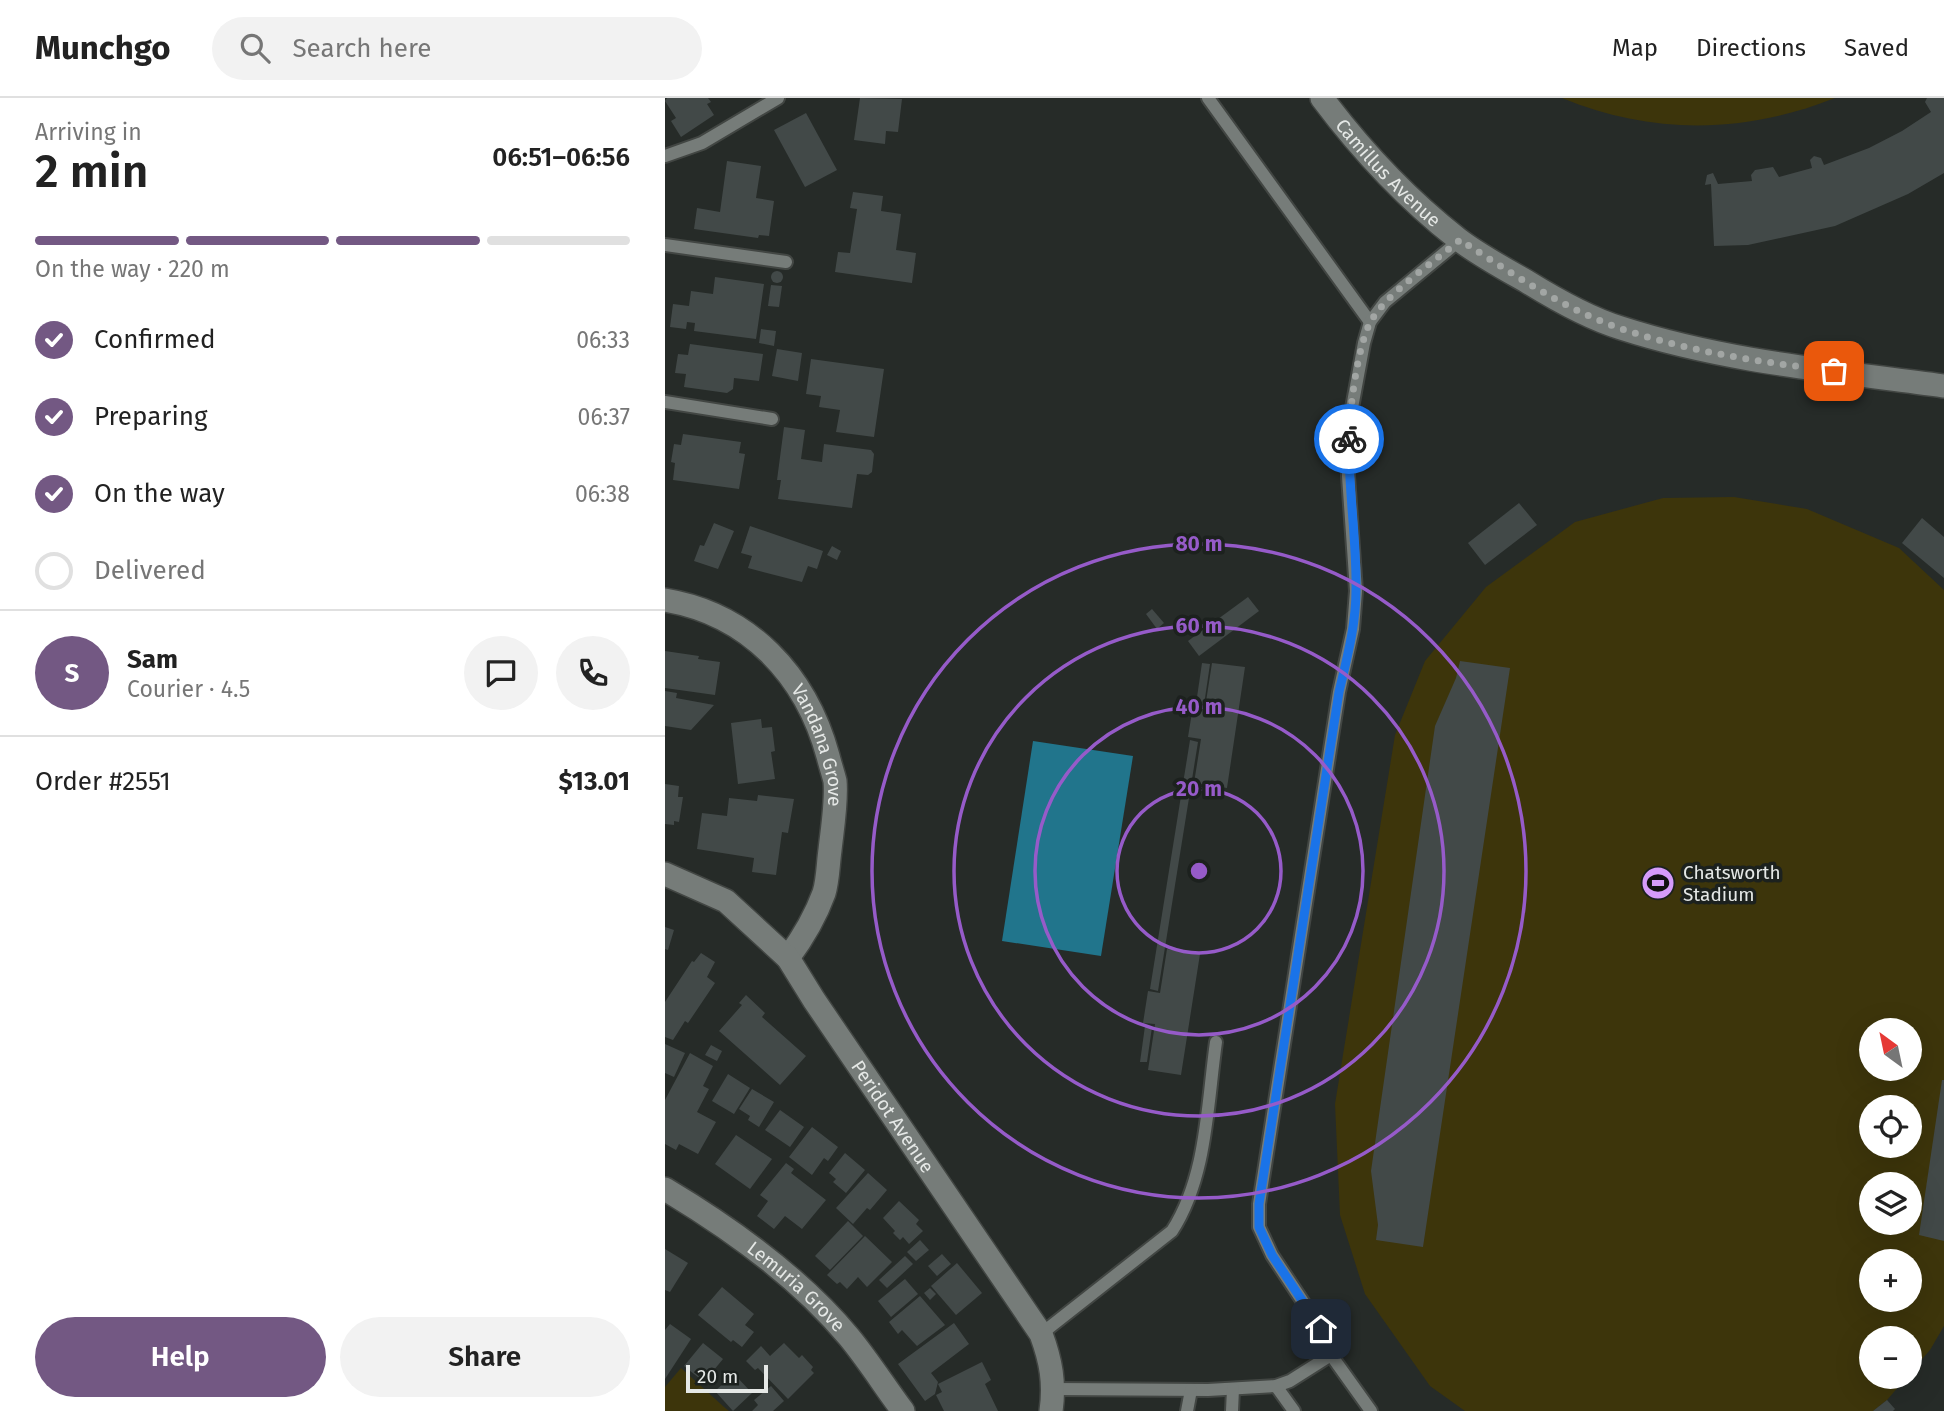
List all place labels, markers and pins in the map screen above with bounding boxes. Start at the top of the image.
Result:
pin [1804,341,1864,401]
centre of rings [1187,859,1211,883]
place label: Chatsworth Stadium [1683,861,1781,906]
sports icon: Chatsworth Stadium [1639,864,1677,902]
pin [1291,1299,1351,1359]

